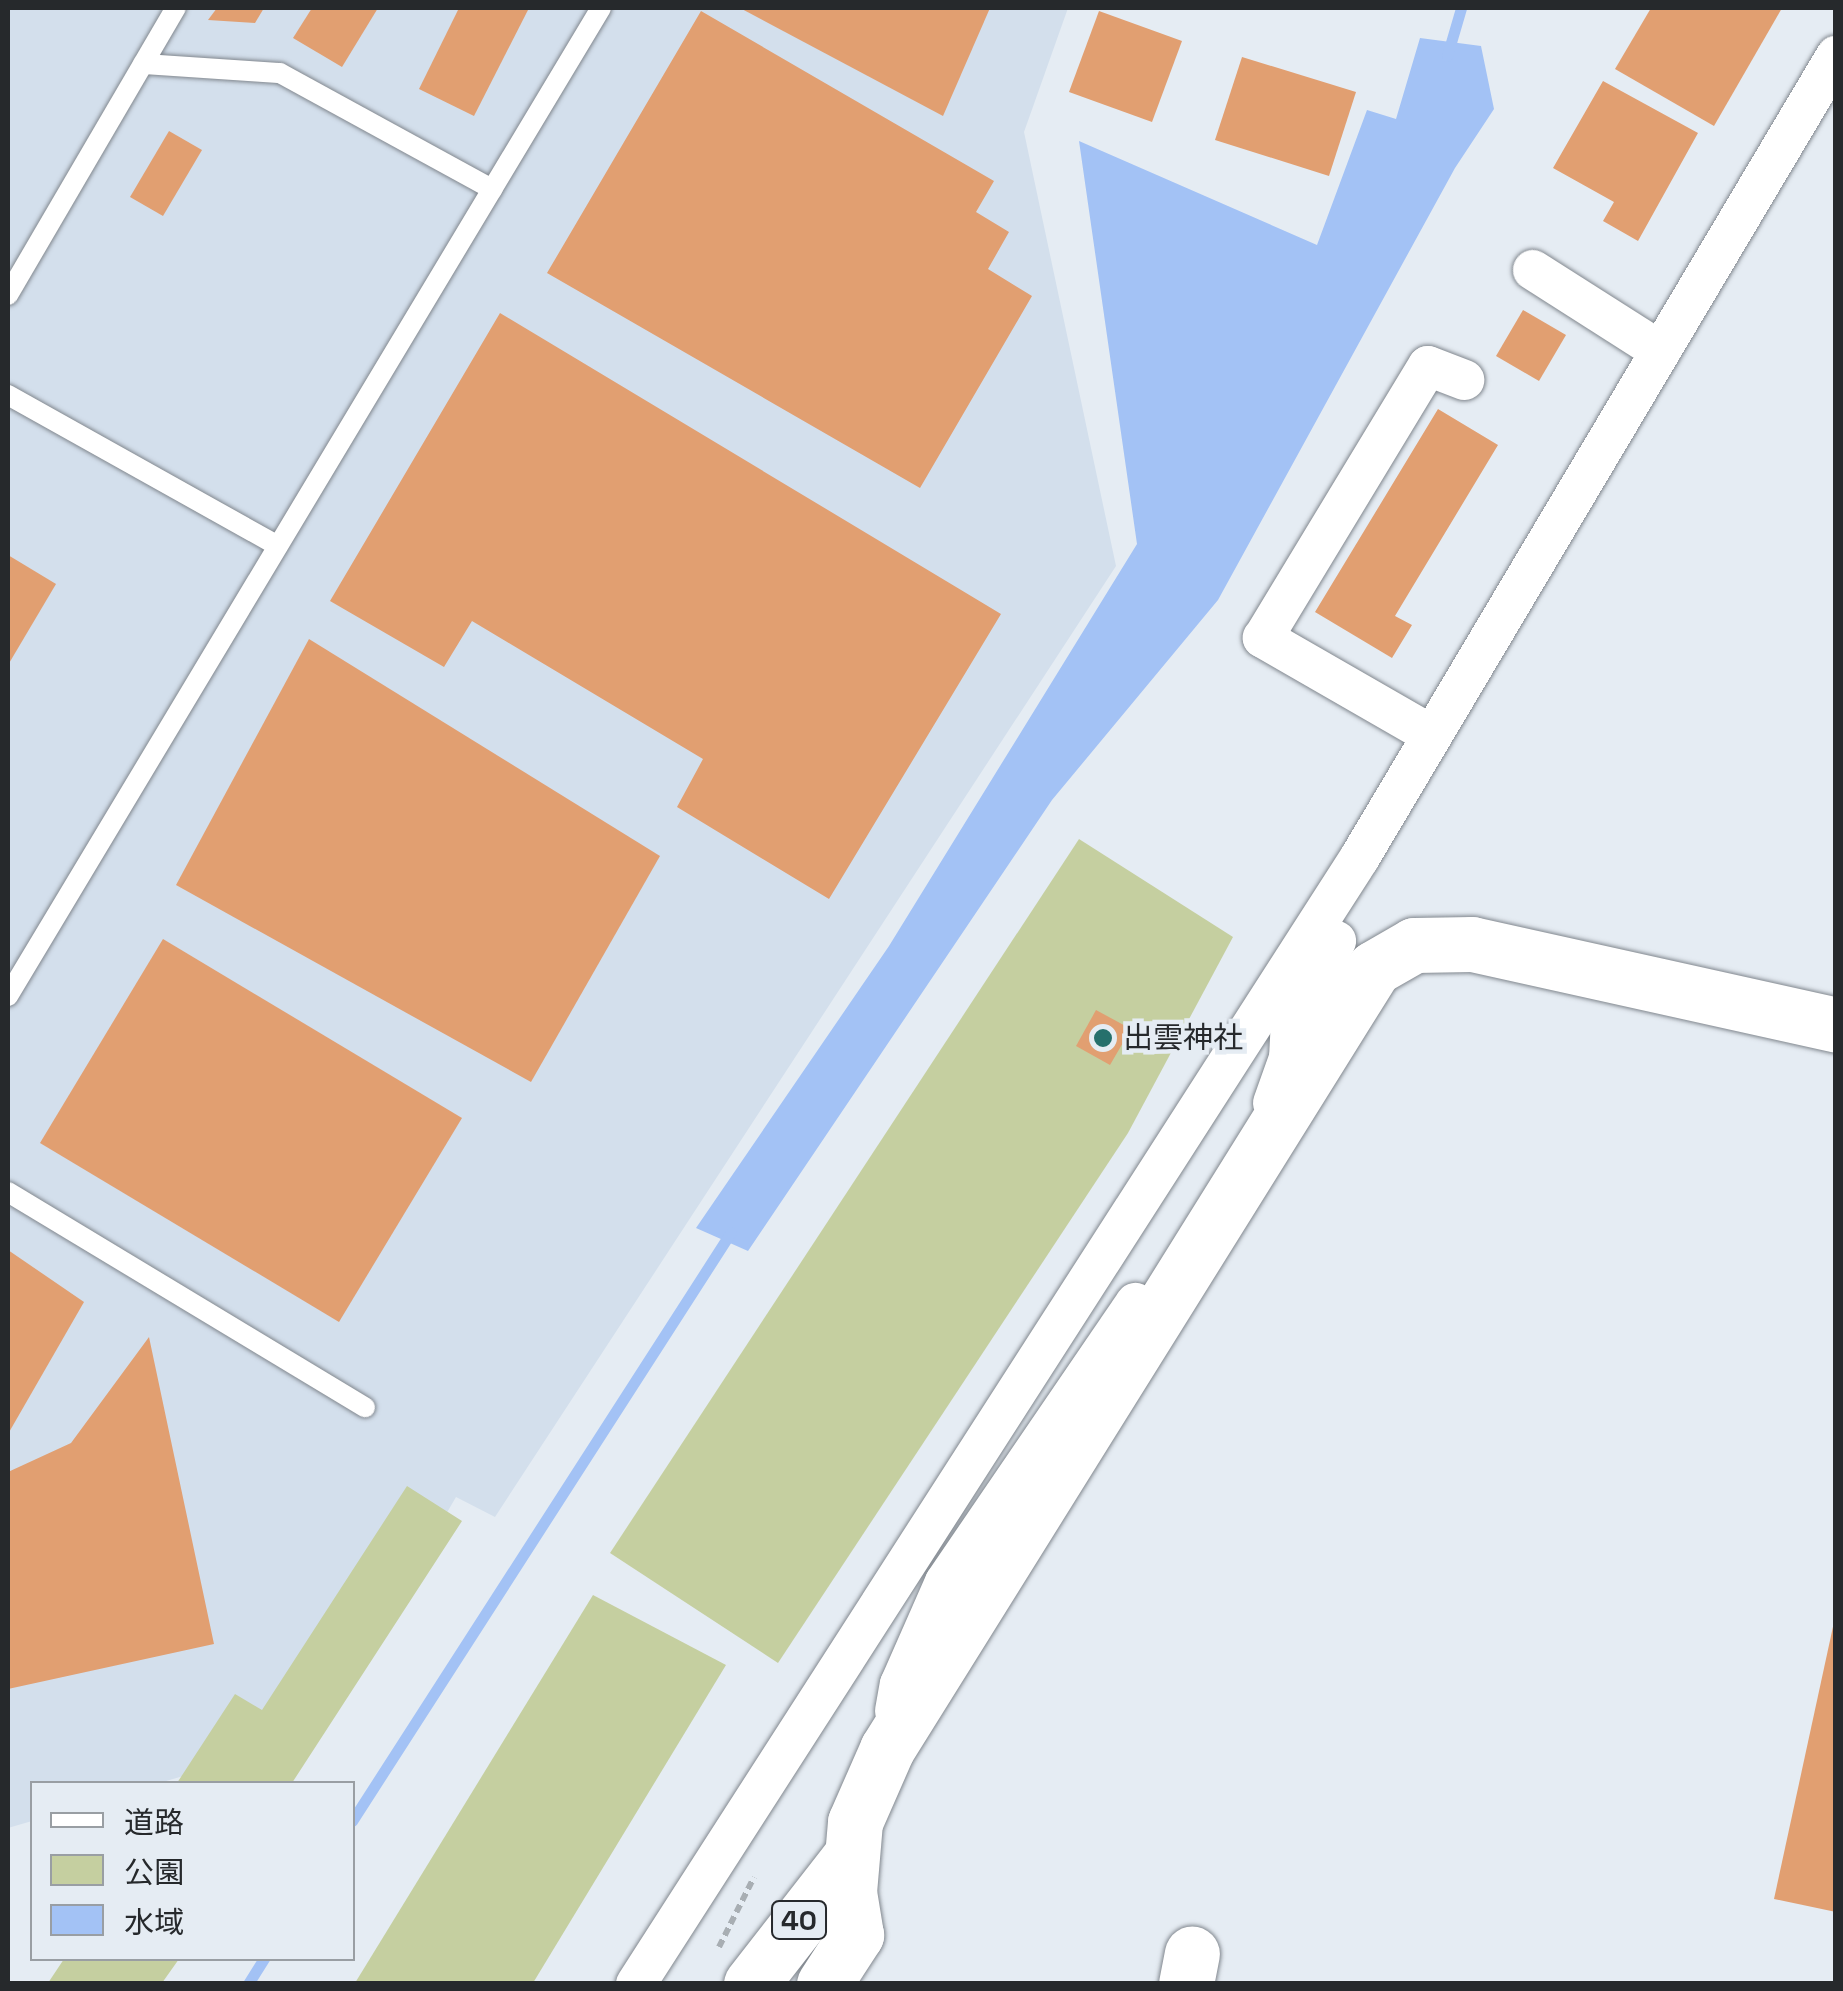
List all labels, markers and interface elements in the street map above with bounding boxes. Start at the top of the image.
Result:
place label: 出雲神社 [1123,1020,1243,1056]
marker: 出雲神社 [1092,1027,1114,1049]
legend [30,1781,355,1961]
text: 道路 [124,1803,184,1842]
text: 公園 [124,1853,184,1892]
road number: 40 [769,1897,829,1943]
text: 水域 [124,1903,184,1942]

